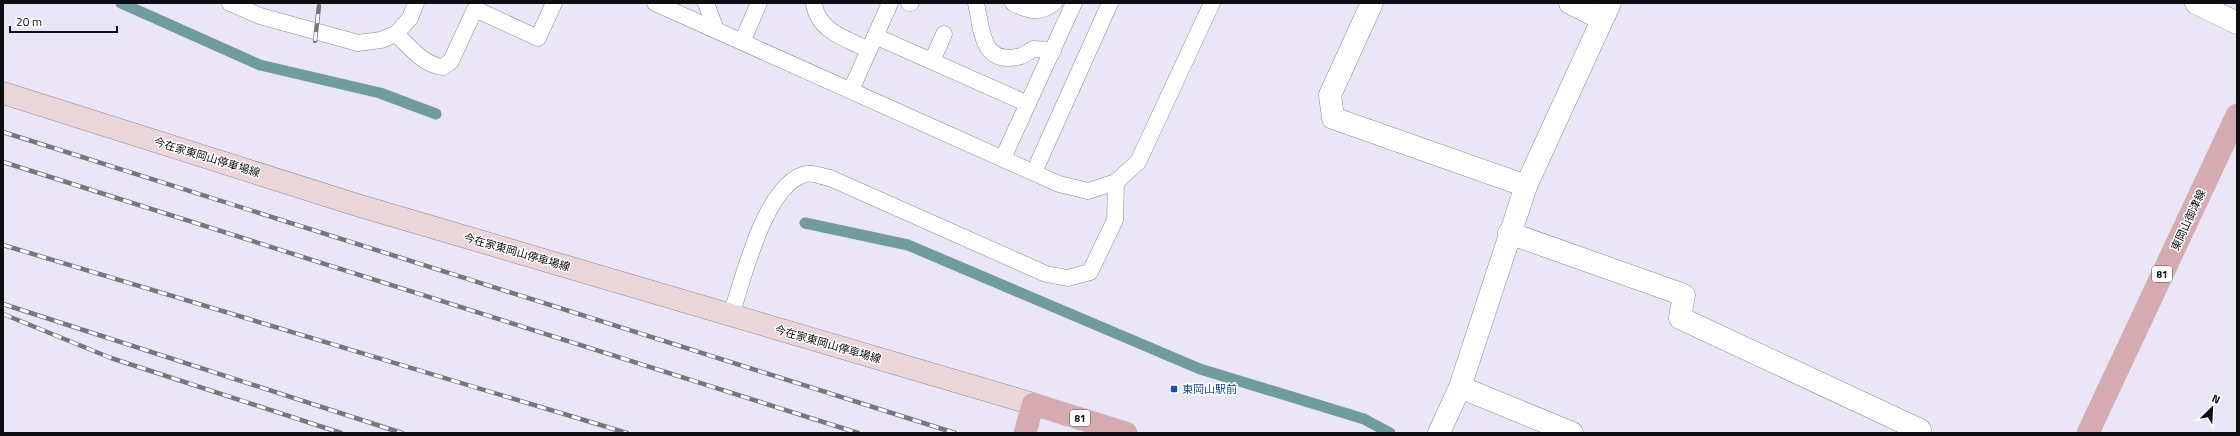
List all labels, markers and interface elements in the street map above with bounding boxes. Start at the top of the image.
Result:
scale bar [10,8,117,34]
text: 20 m [16,12,42,31]
street label: 今在家東岡山停車場線 [152,133,262,181]
street label: 東岡山御津線 [2167,187,2209,253]
street label: 今在家東岡山停車場線 [462,229,572,275]
road number: 81 [2152,266,2172,282]
street label: 今在家東岡山停車場線 [773,321,883,367]
place label: 東岡山駅前 [1182,381,1237,397]
marker: 東岡山駅前 [1169,384,1179,394]
north arrow [2192,388,2232,428]
text: N [2209,390,2223,408]
road number: 81 [1070,410,1090,426]

